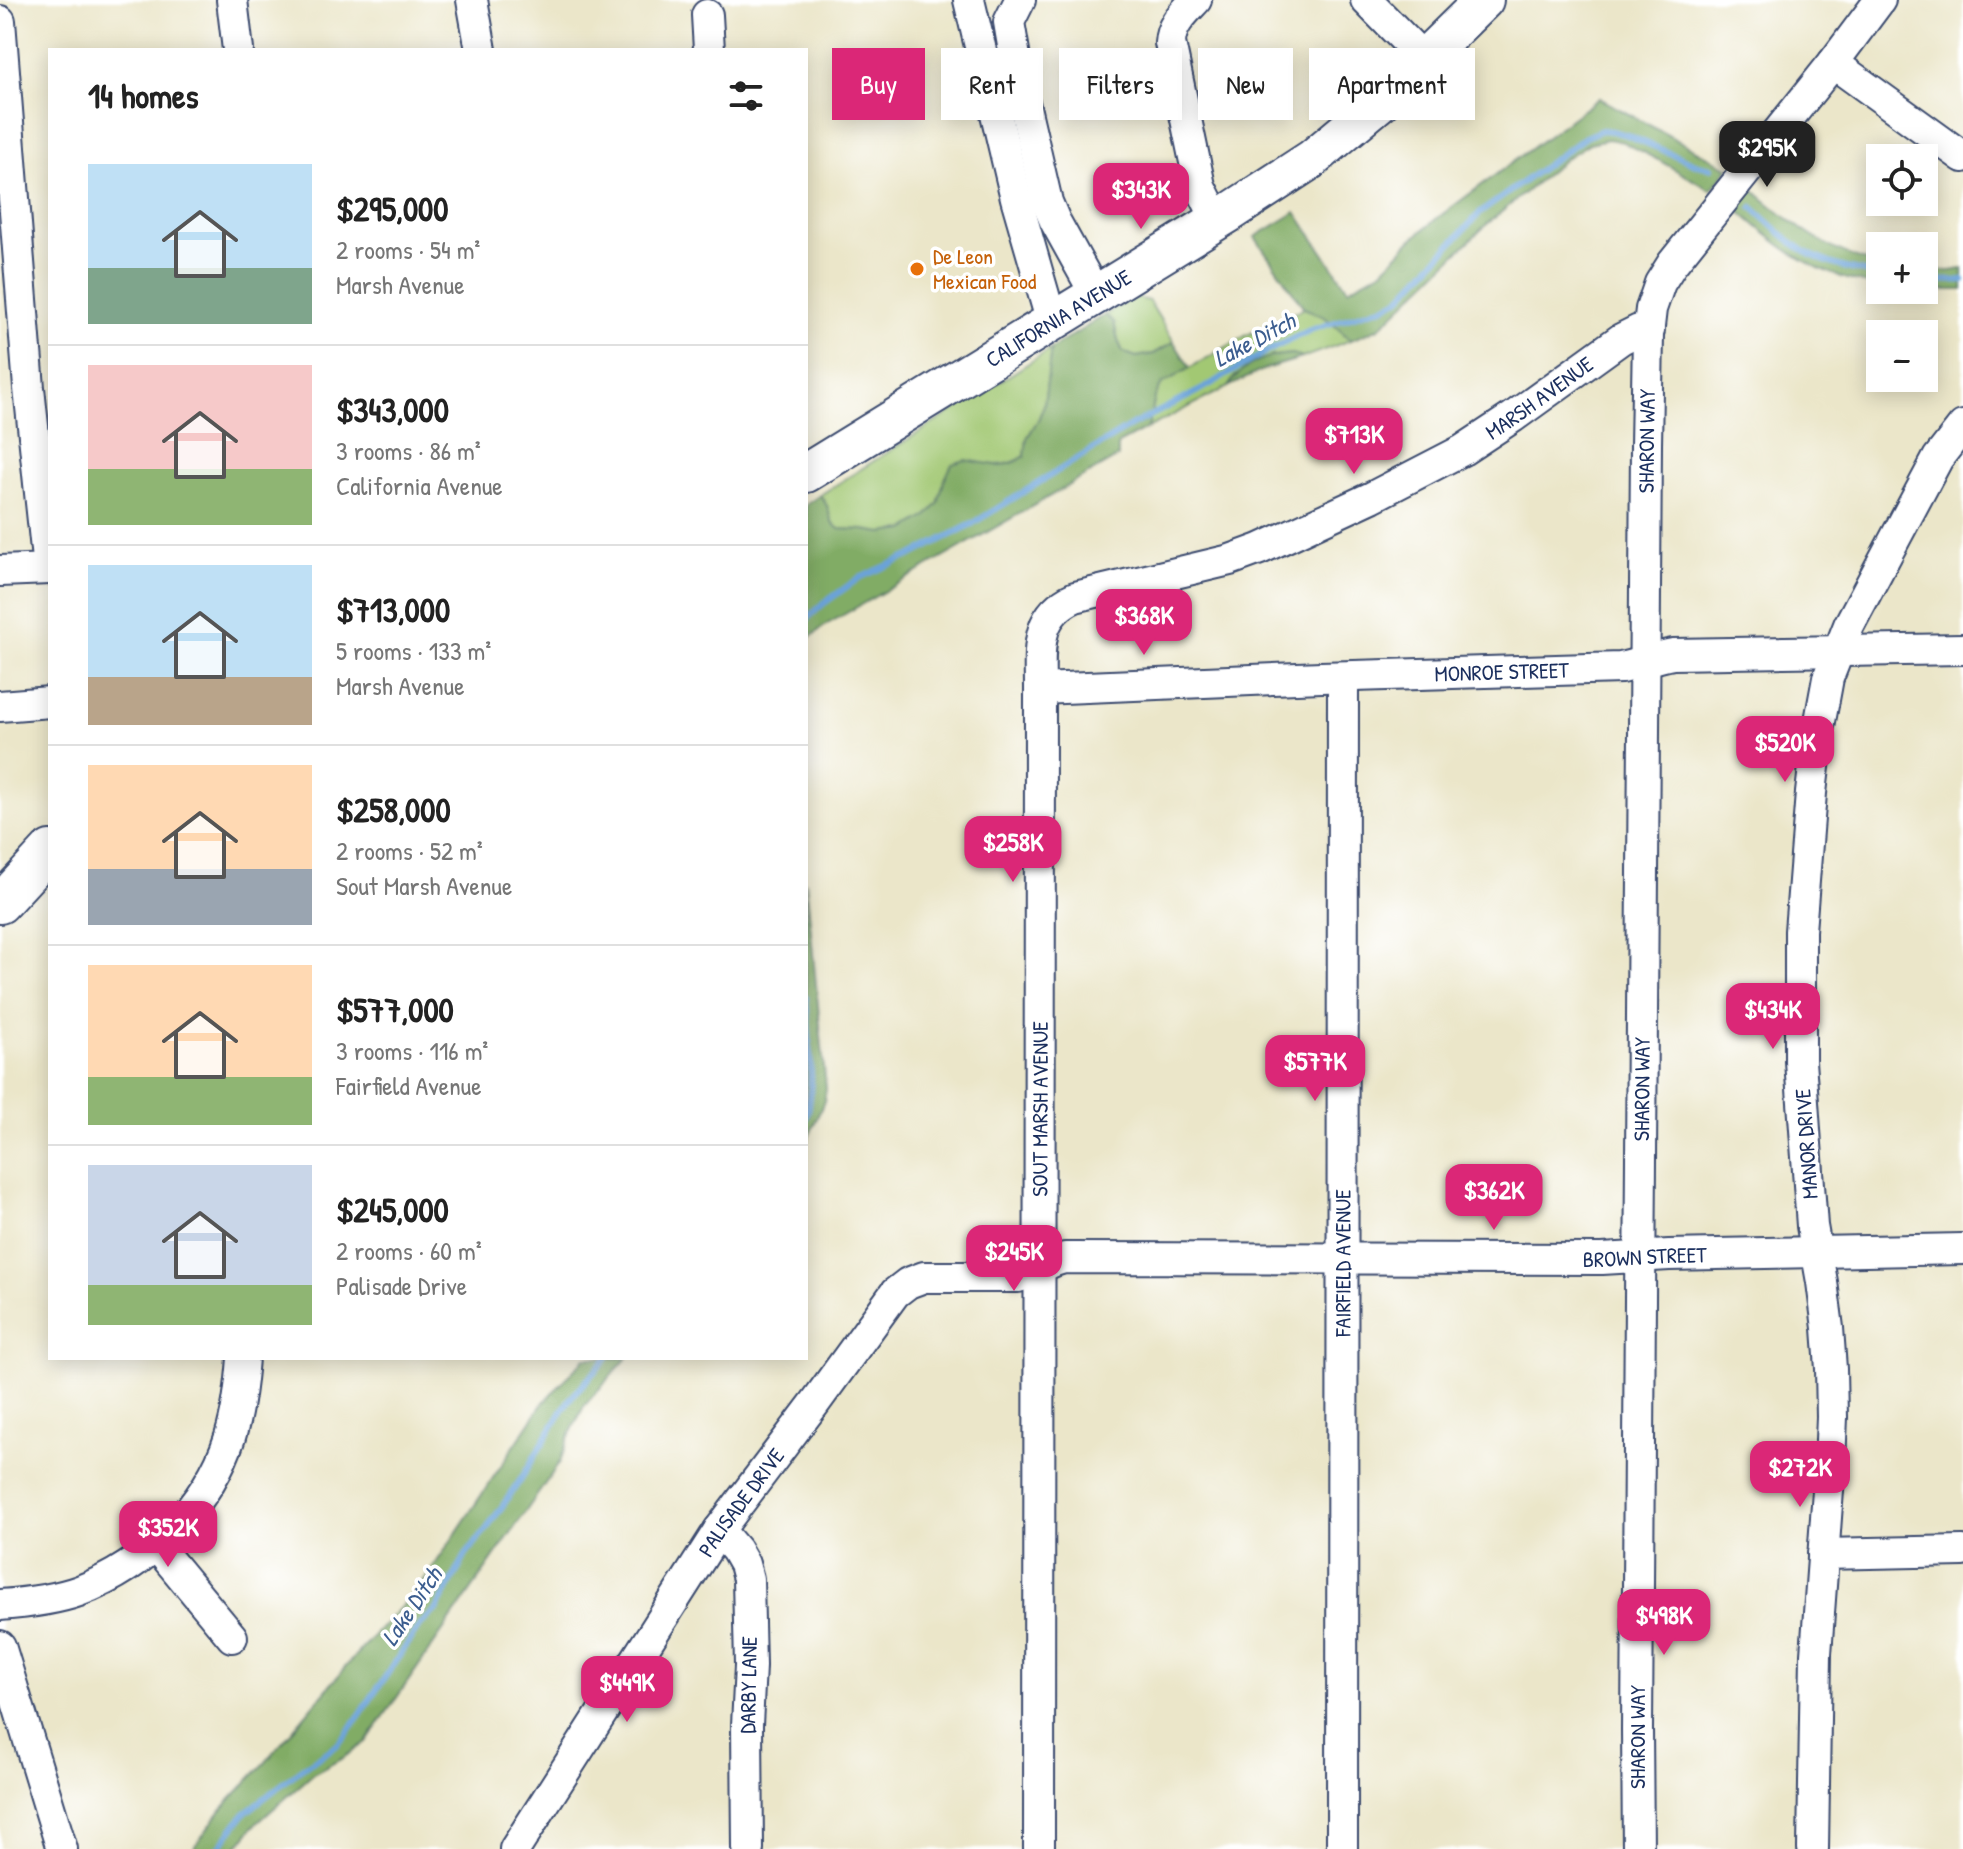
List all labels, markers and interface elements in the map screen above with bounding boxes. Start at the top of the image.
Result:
chip: Buy [832,48,925,120]
chip: Rent [941,48,1043,120]
chip: Filters [1059,48,1182,120]
chip: New [1198,48,1293,120]
chip: Apartment [1309,48,1475,120]
text: 14 homes [88,73,199,119]
icon: filters [724,74,768,118]
pin: $295K [1711,121,1823,189]
text: $295K [1737,129,1797,164]
map controls [1866,144,1938,392]
button: locate [1866,144,1938,216]
pin: $343K [1085,163,1197,231]
text: $343K [1111,171,1171,206]
text: $295,000 [336,186,449,232]
icon: home [152,196,248,292]
text: 2 rooms · 54 m² [336,232,480,267]
button: + [1866,232,1938,304]
place label: De Leon Mexican Food [933,241,1037,296]
marker: De Leon Mexican Food [908,260,926,278]
street label: CALIFORNIA AVENUE [980,262,1137,374]
text: Marsh Avenue [336,267,465,302]
water label: Lake Ditch [1208,303,1302,374]
button: − [1866,320,1938,392]
street label: MARSH AVENUE [1479,349,1599,446]
text: $343,000 [336,387,449,433]
street label: SHARON WAY [1631,388,1662,493]
icon: home [152,397,248,493]
pin: $713K [1298,408,1410,476]
text: $713K [1324,416,1384,451]
text: 3 rooms · 86 m² [336,433,481,468]
text: California Avenue [336,468,503,503]
text: $713,000 [336,587,450,633]
pin: $368K [1088,589,1200,657]
icon: home [152,597,248,693]
text: $368K [1114,597,1174,632]
text: 5 rooms · 133 m² [336,633,491,668]
street label: MONROE STREET [1434,655,1570,689]
text: Marsh Avenue [336,668,465,703]
pin: $520K [1729,716,1841,784]
text: $520K [1754,724,1816,759]
text: $258,000 [336,787,451,833]
icon: home [152,797,248,893]
pin: $258K [957,816,1069,884]
text: $258K [982,824,1044,859]
text: 2 rooms · 52 m² [336,833,483,868]
text: Sout Marsh Avenue [336,868,512,903]
pin: $434K [1717,983,1829,1051]
text: $577,000 [336,987,454,1033]
text: $434K [1744,991,1802,1026]
icon: home [152,997,248,1093]
street label: SOUT MARSH AVENUE [1025,1021,1055,1197]
text: 3 rooms · 116 m² [336,1033,488,1068]
pin: $577K [1259,1035,1371,1103]
street label: SHARON WAY [1626,1037,1657,1141]
text: $577K [1283,1043,1347,1078]
text: Fairfield Avenue [336,1068,482,1103]
street label: MANOR DRIVE [1787,1088,1825,1200]
pin: $362K [1438,1164,1550,1232]
text: $362K [1464,1172,1524,1207]
text: $245,000 [336,1187,449,1233]
street label: FAIRFIELD AVENUE [1327,1189,1358,1338]
icon: home [152,1197,248,1293]
pin: $245K [958,1225,1070,1293]
text: 2 rooms · 60 m² [336,1233,482,1268]
text: $245K [984,1233,1044,1268]
street label: BROWN STREET [1583,1239,1708,1274]
text: Palisade Drive [336,1268,467,1303]
street label: PALISADE DRIVE [691,1441,791,1562]
pin: $272K [1744,1441,1856,1509]
text: $272K [1768,1449,1832,1484]
pin: $352K [112,1501,224,1569]
text: $352K [137,1509,199,1544]
water label: Lake Ditch [373,1559,450,1651]
pin: $498K [1608,1589,1720,1657]
text: $498K [1635,1597,1693,1632]
street label: DARBY LANE [732,1636,764,1734]
pin: $449K [571,1656,683,1724]
text: $449K [599,1664,655,1699]
street label: SHARON WAY [1622,1685,1652,1789]

